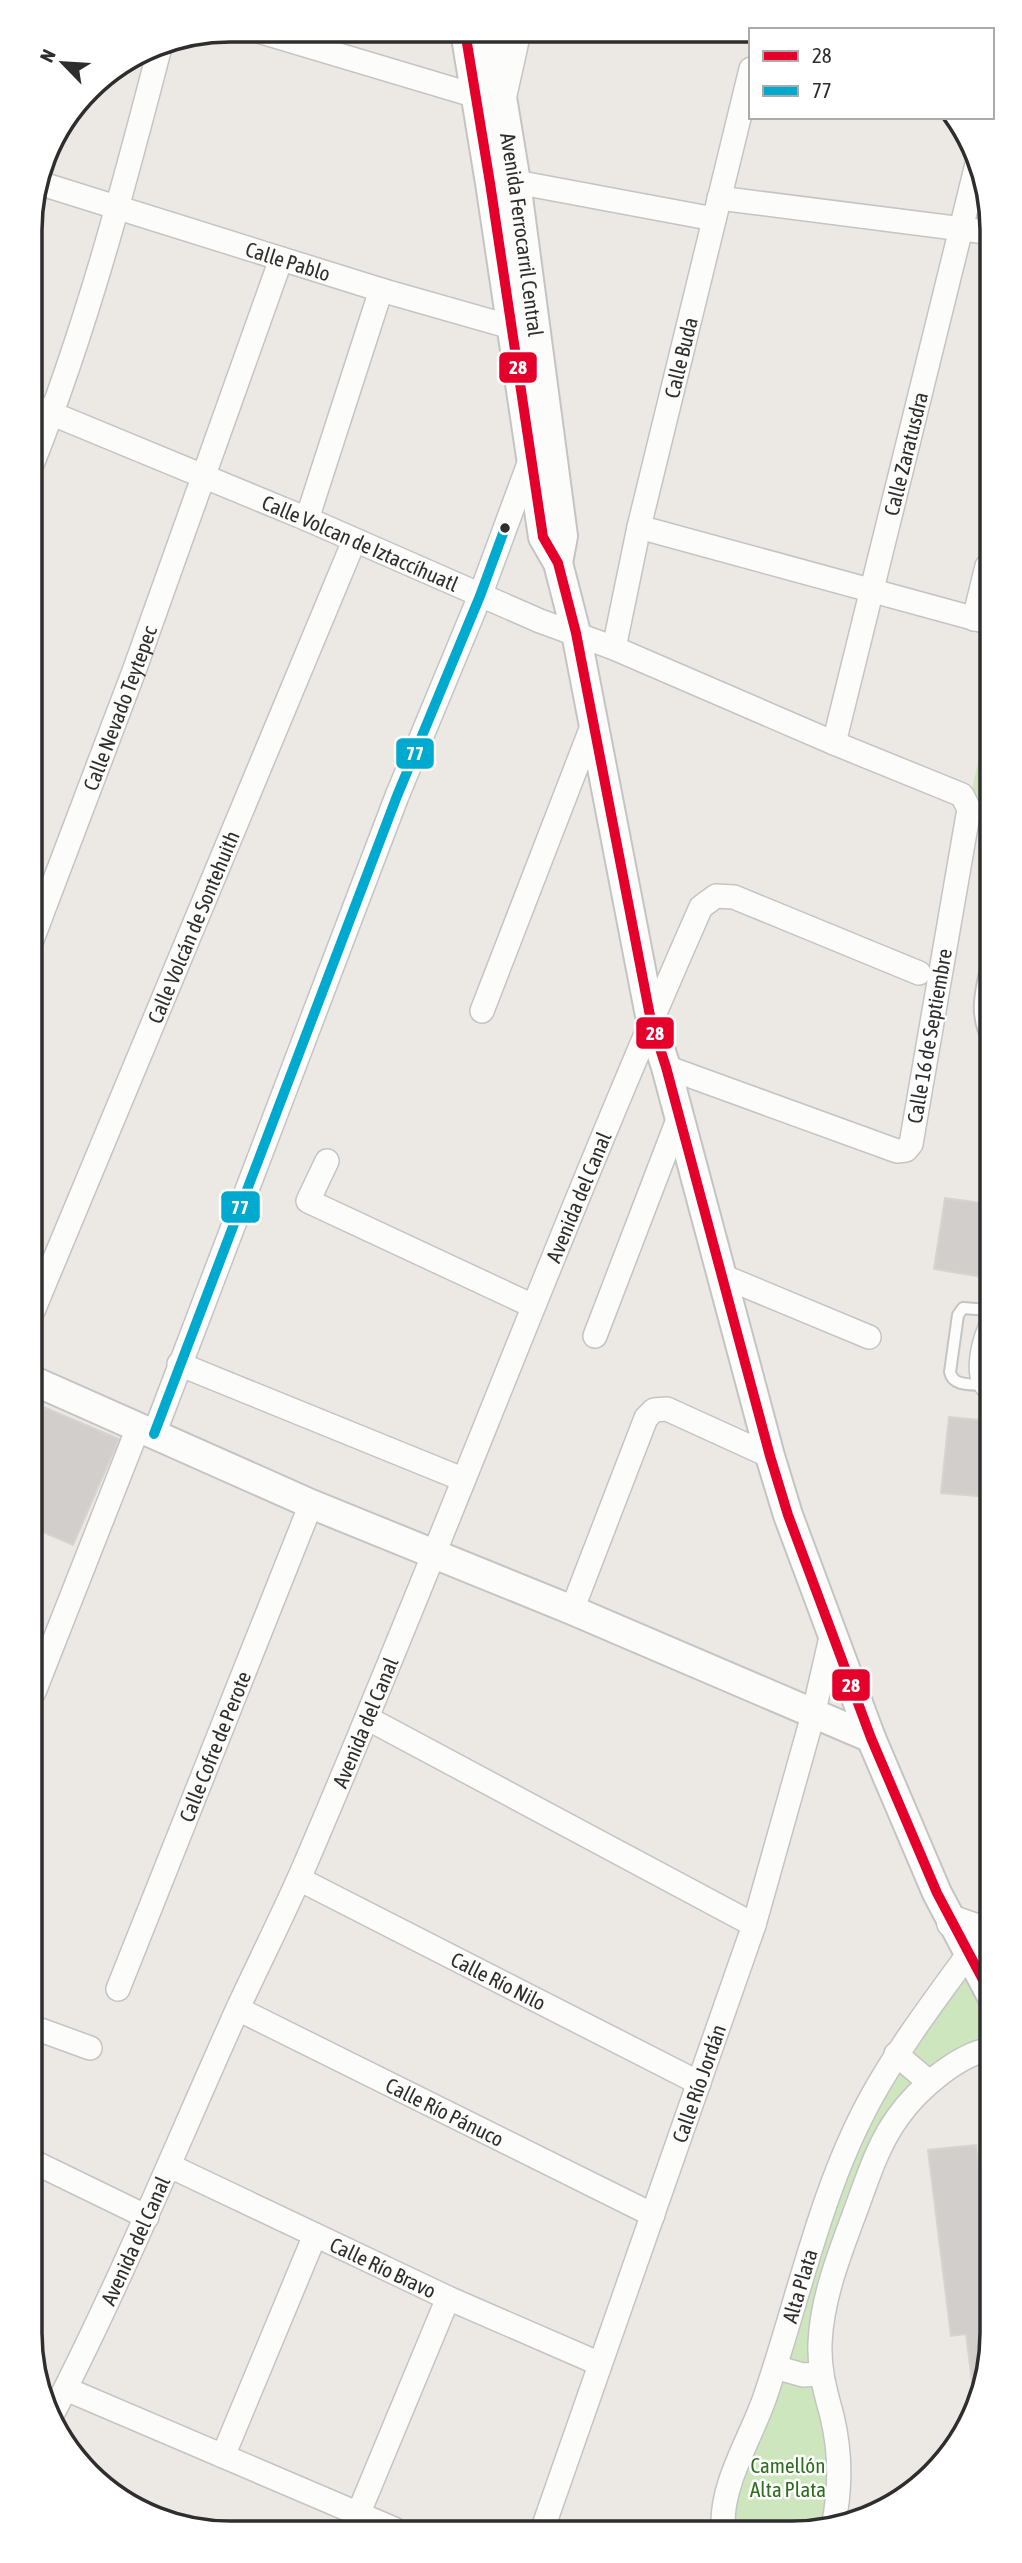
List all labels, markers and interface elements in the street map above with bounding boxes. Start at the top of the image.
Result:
north arrow [28,28,98,98]
legend [749,28,994,119]
text: 28 [812,43,832,67]
text: N [35,46,60,66]
text: 77 [812,78,832,102]
street label: Avenida Ferrocarril Central [496,131,548,338]
street label: Calle Pablo [243,236,333,285]
street label: Calle Buda [659,315,702,400]
line badge: 28 [498,351,538,384]
text: 28 [509,356,527,378]
street label: Calle Zaratusdra [879,389,932,518]
street label: Calle Volcan de Iztaccíhuatl [259,490,463,596]
unlabelled marker [498,521,512,535]
street label: Calle Nevado Teytepec [78,622,161,794]
line badge: 77 [395,737,435,770]
text: 77 [406,742,424,764]
street label: Calle Volcán de Sontehuith [142,827,244,1027]
street label: Calle 16 de Septiembre [902,947,956,1125]
line badge: 28 [635,1016,675,1050]
text: 28 [646,1022,664,1044]
street label: Avenida del Canal [541,1128,616,1266]
line badge: 77 [220,1190,261,1224]
text: 77 [231,1196,249,1218]
street label: Avenida del Canal [327,1653,403,1791]
street label: Calle Cofre de Perote [174,1668,255,1825]
line badge: 28 [831,1668,871,1702]
text: 28 [842,1674,860,1696]
street label: Calle Río Nilo [447,1947,550,2015]
street label: Calle Río Jordán [667,2021,730,2146]
street label: Calle Río Pánuco [382,2072,508,2151]
street label: Avenida del Canal [96,2172,175,2309]
street label: Calle Río Bravo [326,2232,440,2303]
street label: Alta Plata [777,2246,822,2326]
park label: Camellón Alta Plata [750,2453,826,2501]

